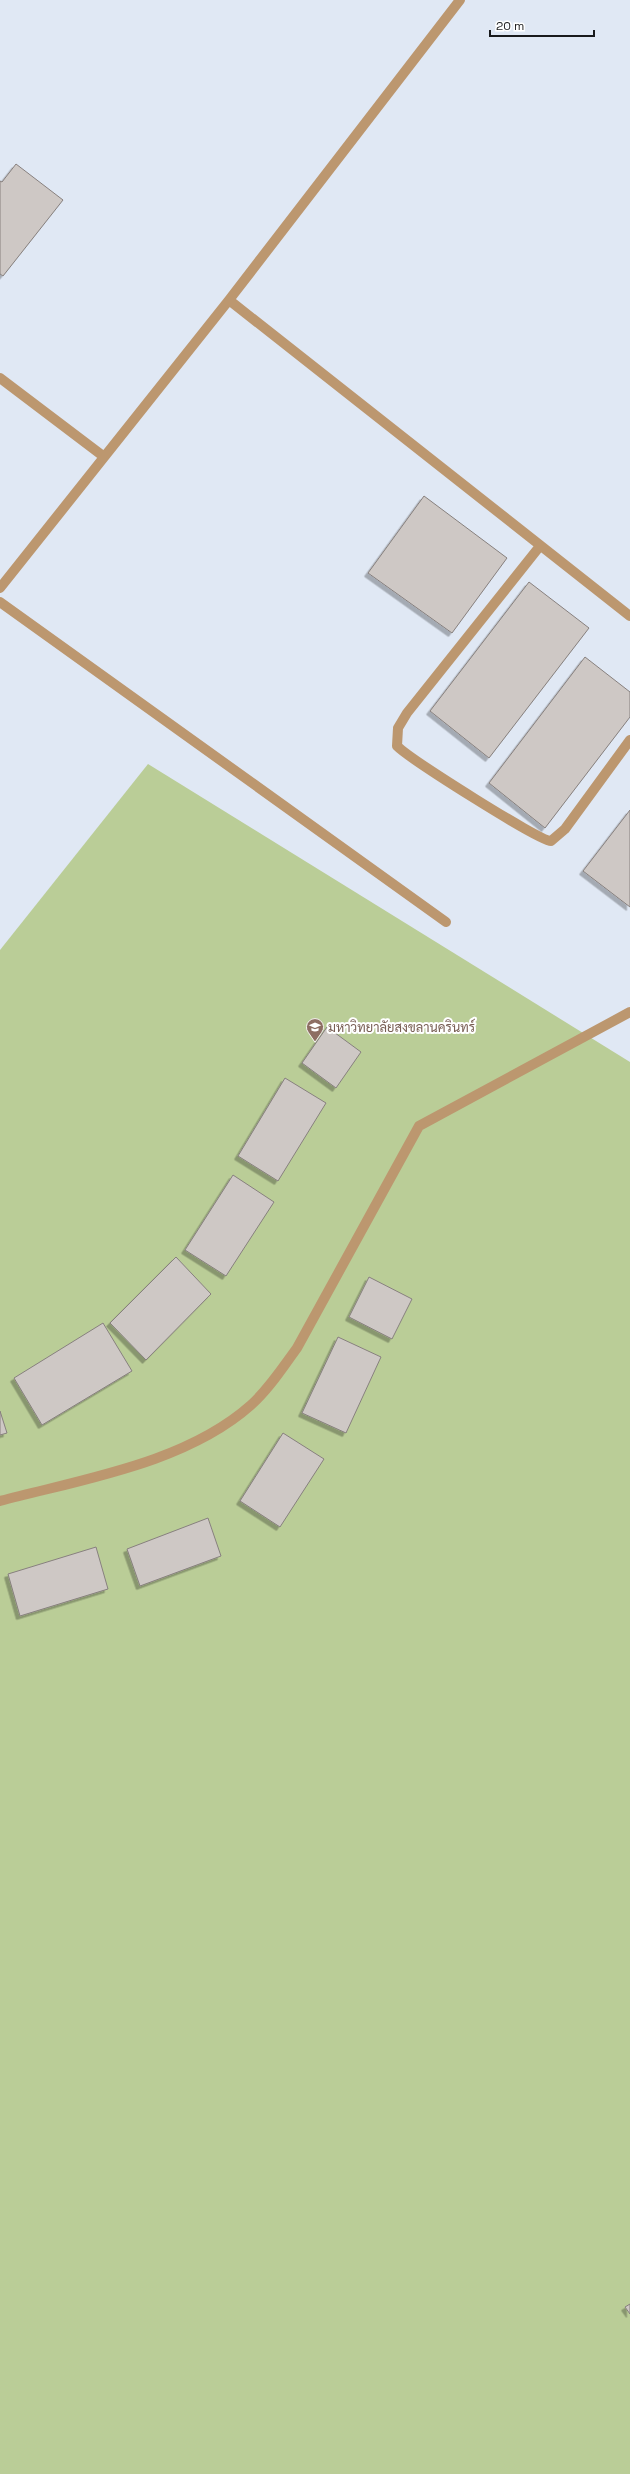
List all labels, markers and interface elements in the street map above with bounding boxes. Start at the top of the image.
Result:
scale bar [490,12,594,38]
text: 20 m [496,18,524,34]
school or university icon: มหาวิทยาลัยสงขลานครินทร์ [305,1017,325,1042]
place label: มหาวิทยาลัยสงขลานครินทร์ [328,1018,475,1036]

